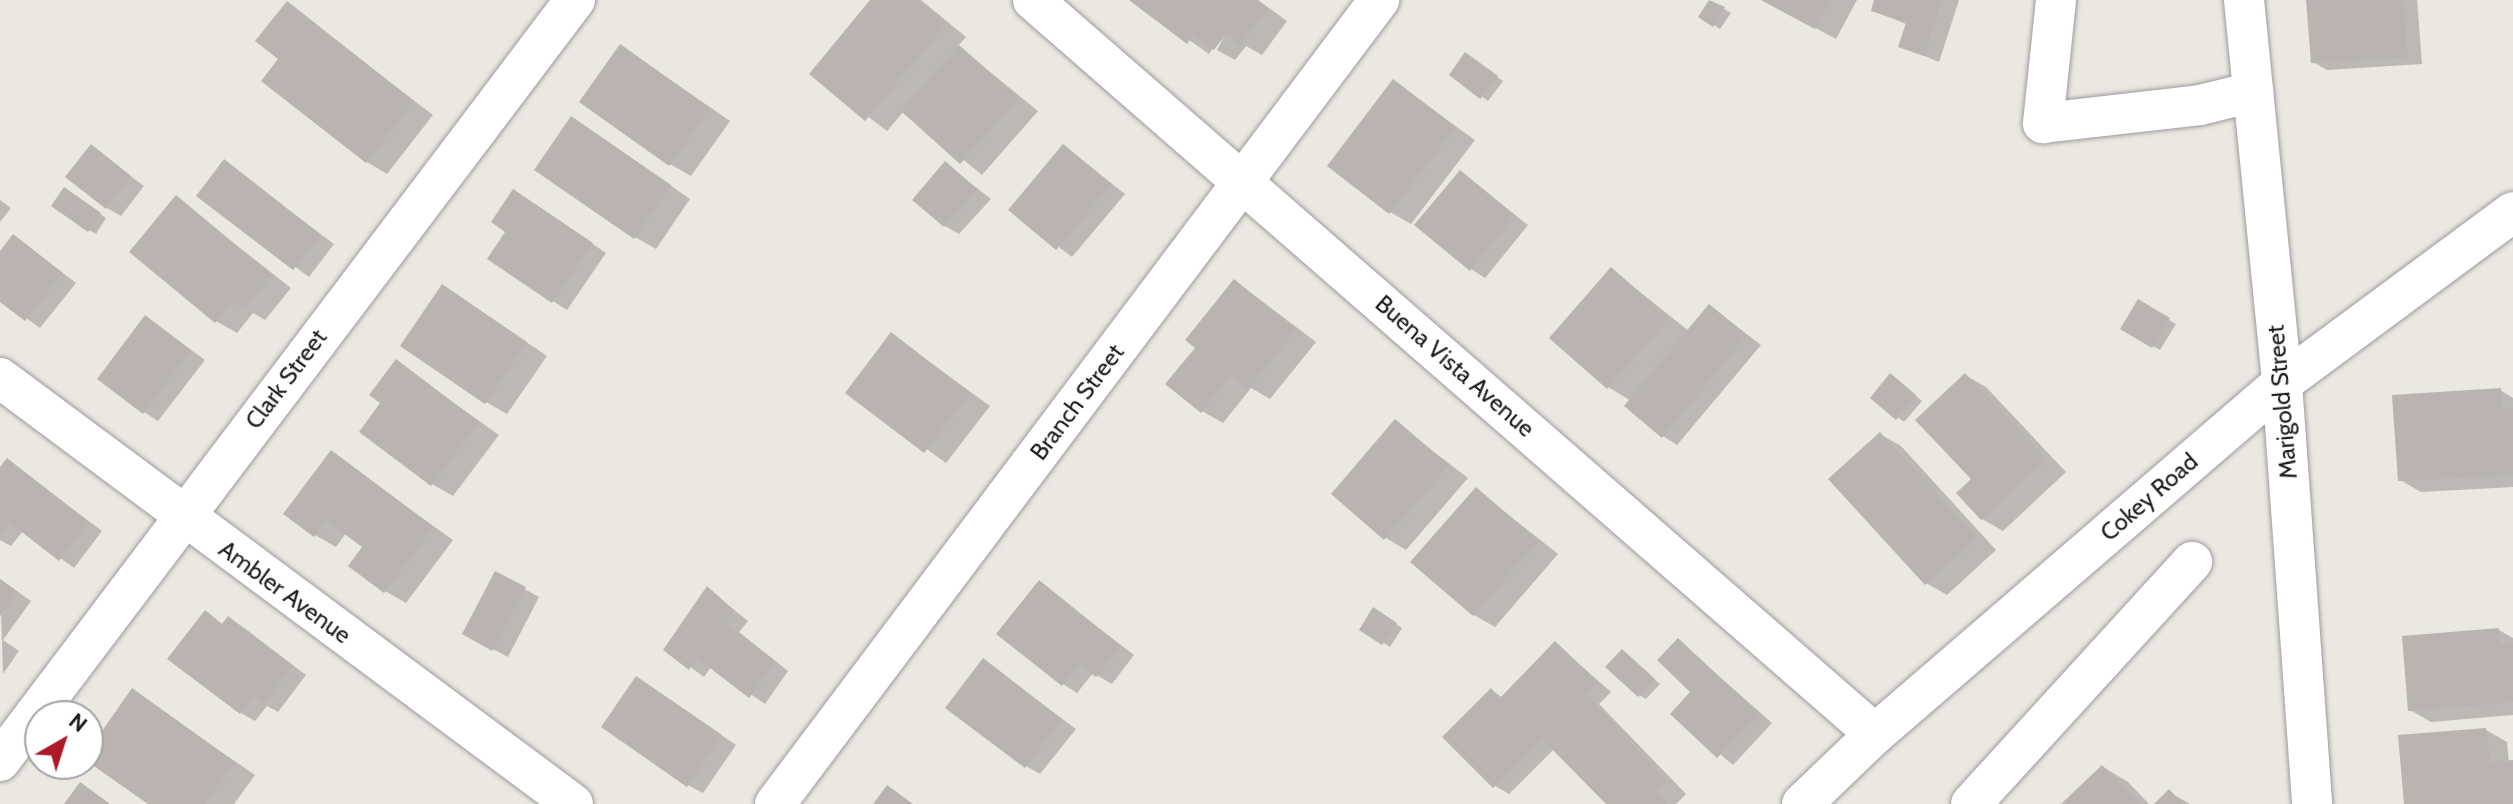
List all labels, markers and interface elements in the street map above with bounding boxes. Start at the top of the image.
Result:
street label: Buena Vista Avenue [1370,289,1540,443]
street label: Clark Street [239,323,333,435]
street label: Marigold Street [2261,324,2303,480]
street label: Branch Street [1024,338,1130,466]
street label: Cokey Road [2094,447,2204,547]
street label: Ambler Avenue [213,534,357,650]
north arrow [24,700,104,780]
text: N [64,707,93,738]

